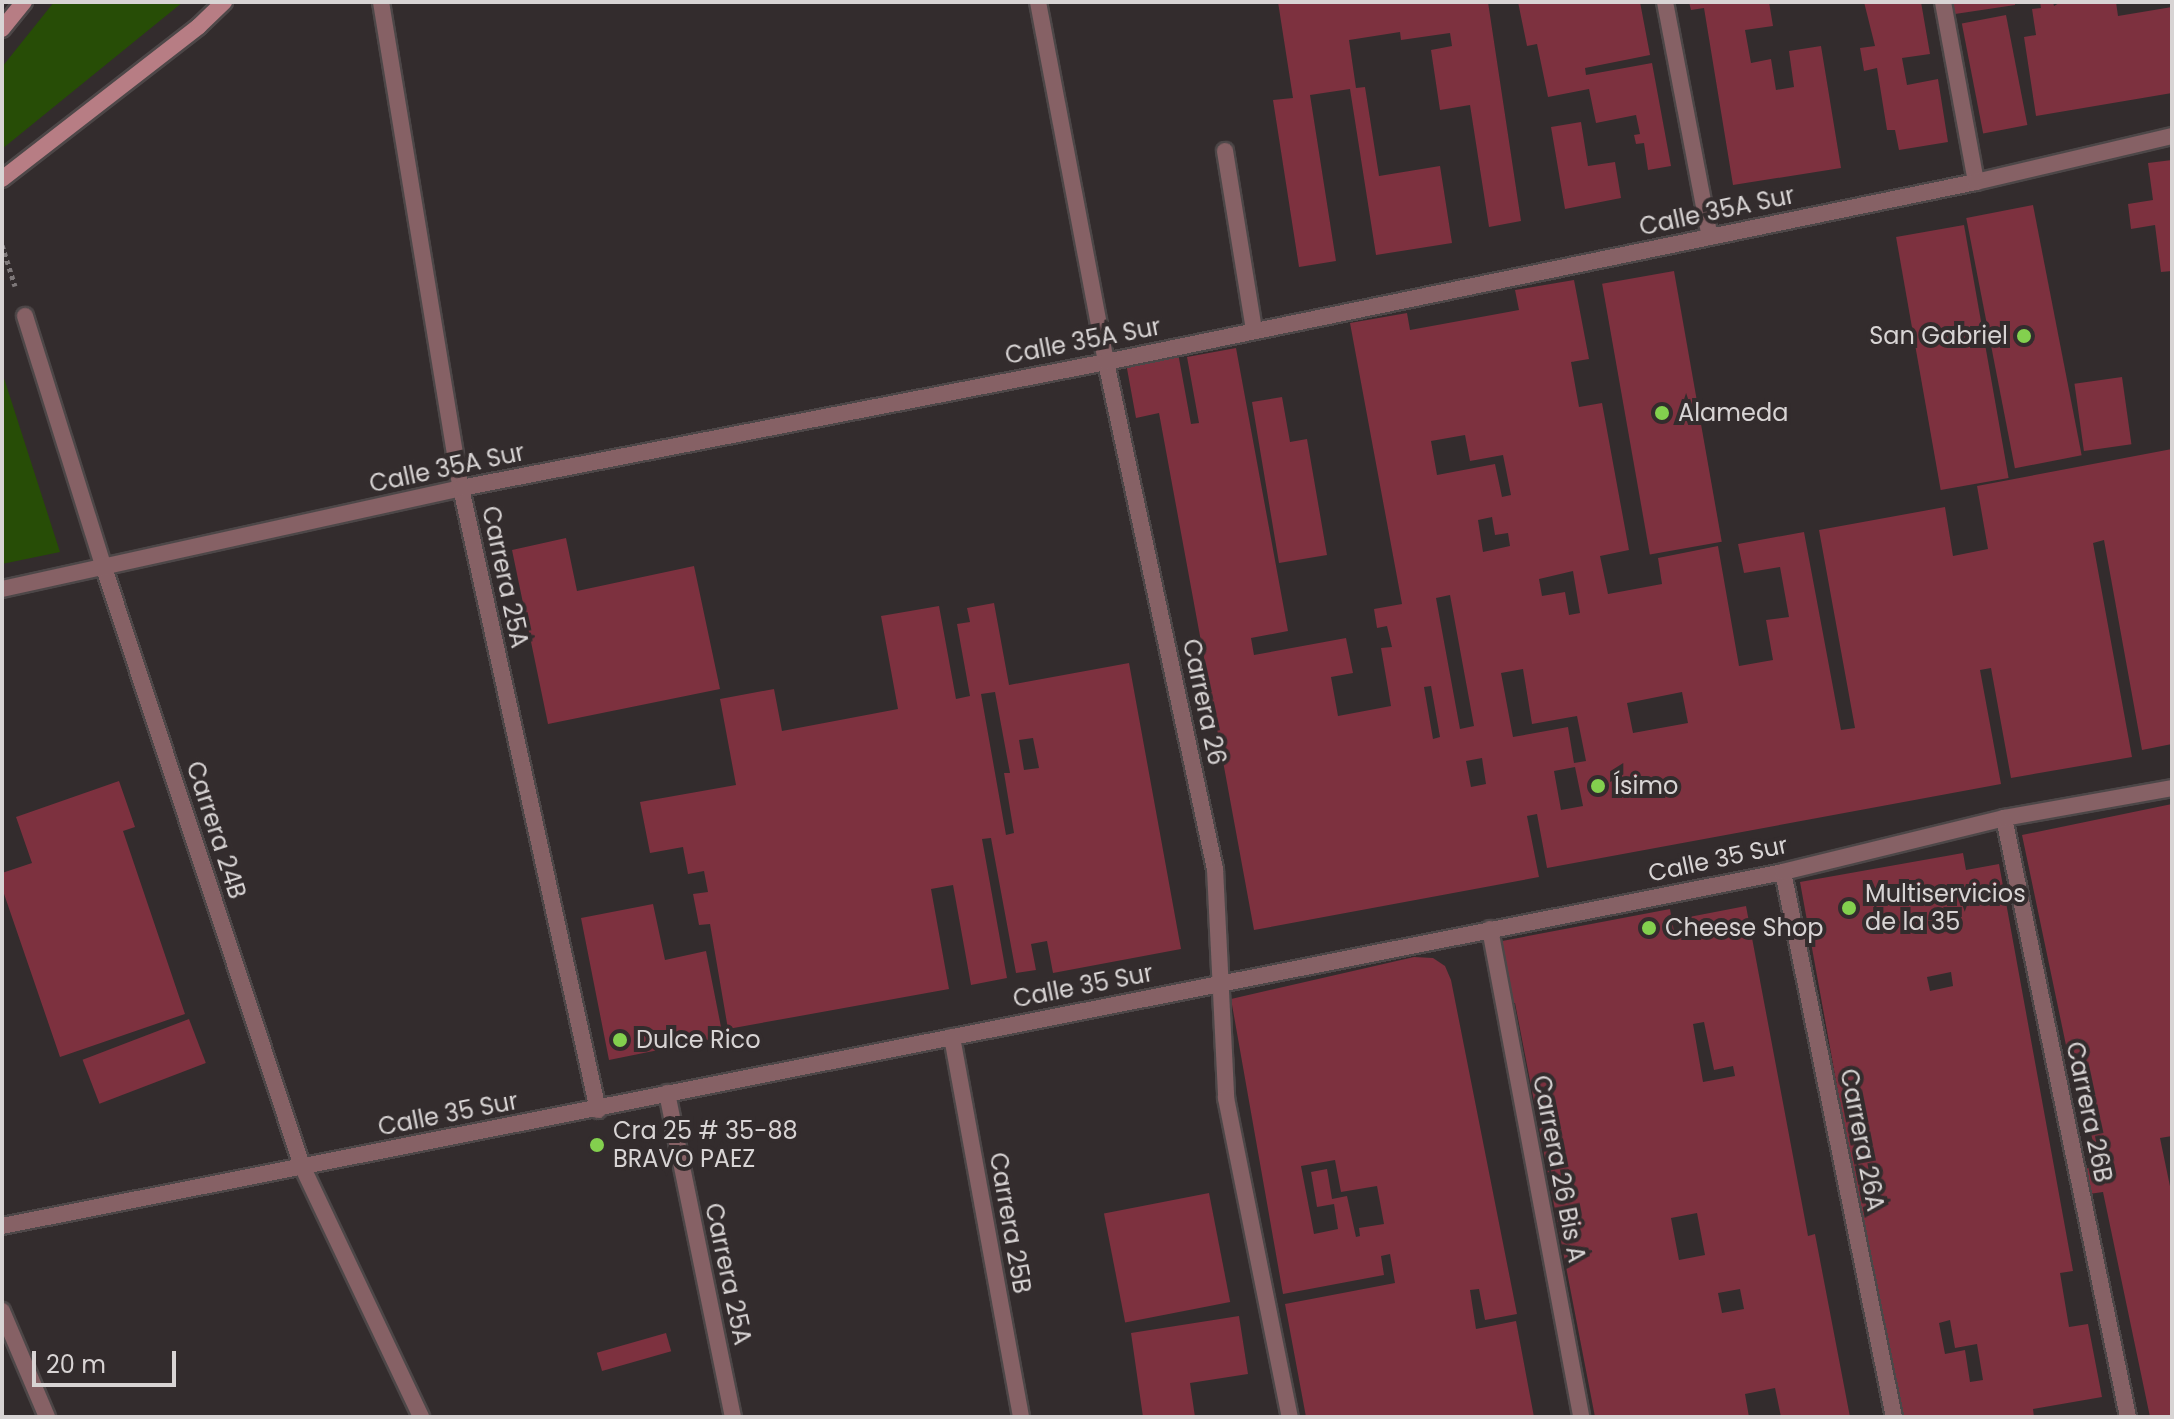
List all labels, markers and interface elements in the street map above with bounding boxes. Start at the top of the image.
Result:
street label: Calle 35A Sur [1637,180,1797,242]
street label: Calle 35A Sur [1003,312,1163,370]
place label: San Gabriel [1869,322,2008,350]
marker: San Gabriel [2015,327,2033,345]
place label: Alameda [1678,399,1788,427]
marker: Alameda [1653,404,1671,422]
street label: Calle 35A Sur [367,437,527,499]
street label: Carrera 25A [476,503,534,651]
street label: Carrera 26 [1177,636,1231,768]
street label: Carrera 24B [180,758,252,902]
place label: Ísimo [1614,772,1678,800]
marker: Ísimo [1589,777,1607,795]
street label: Calle 35 Sur [1646,830,1790,888]
place label: Multiservicios de la 35 [1865,880,2026,936]
marker: Multiservicios de la 35 [1840,899,1858,917]
place label: Cheese Shop [1665,914,1823,942]
marker: Cheese Shop [1640,919,1658,937]
street label: Calle 35 Sur [1011,958,1155,1014]
place label: Dulce Rico [636,1026,761,1054]
marker: Dulce Rico [611,1031,629,1049]
street label: Carrera 26B [2060,1039,2118,1185]
street label: Carrera 26A [1834,1066,1890,1214]
street label: Carrera 26 Bis A [1527,1073,1591,1265]
street label: Calle 35 Sur [376,1086,520,1142]
place label: Cra 25 # 35-88 BRAVO PAEZ [613,1117,798,1173]
marker: Cra 25 # 35-88 BRAVO PAEZ [588,1136,606,1154]
street label: Carrera 25B [983,1150,1037,1296]
street label: Carrera 25A [699,1200,757,1348]
scale bar [36,1335,180,1385]
text: 20 m [46,1348,106,1381]

